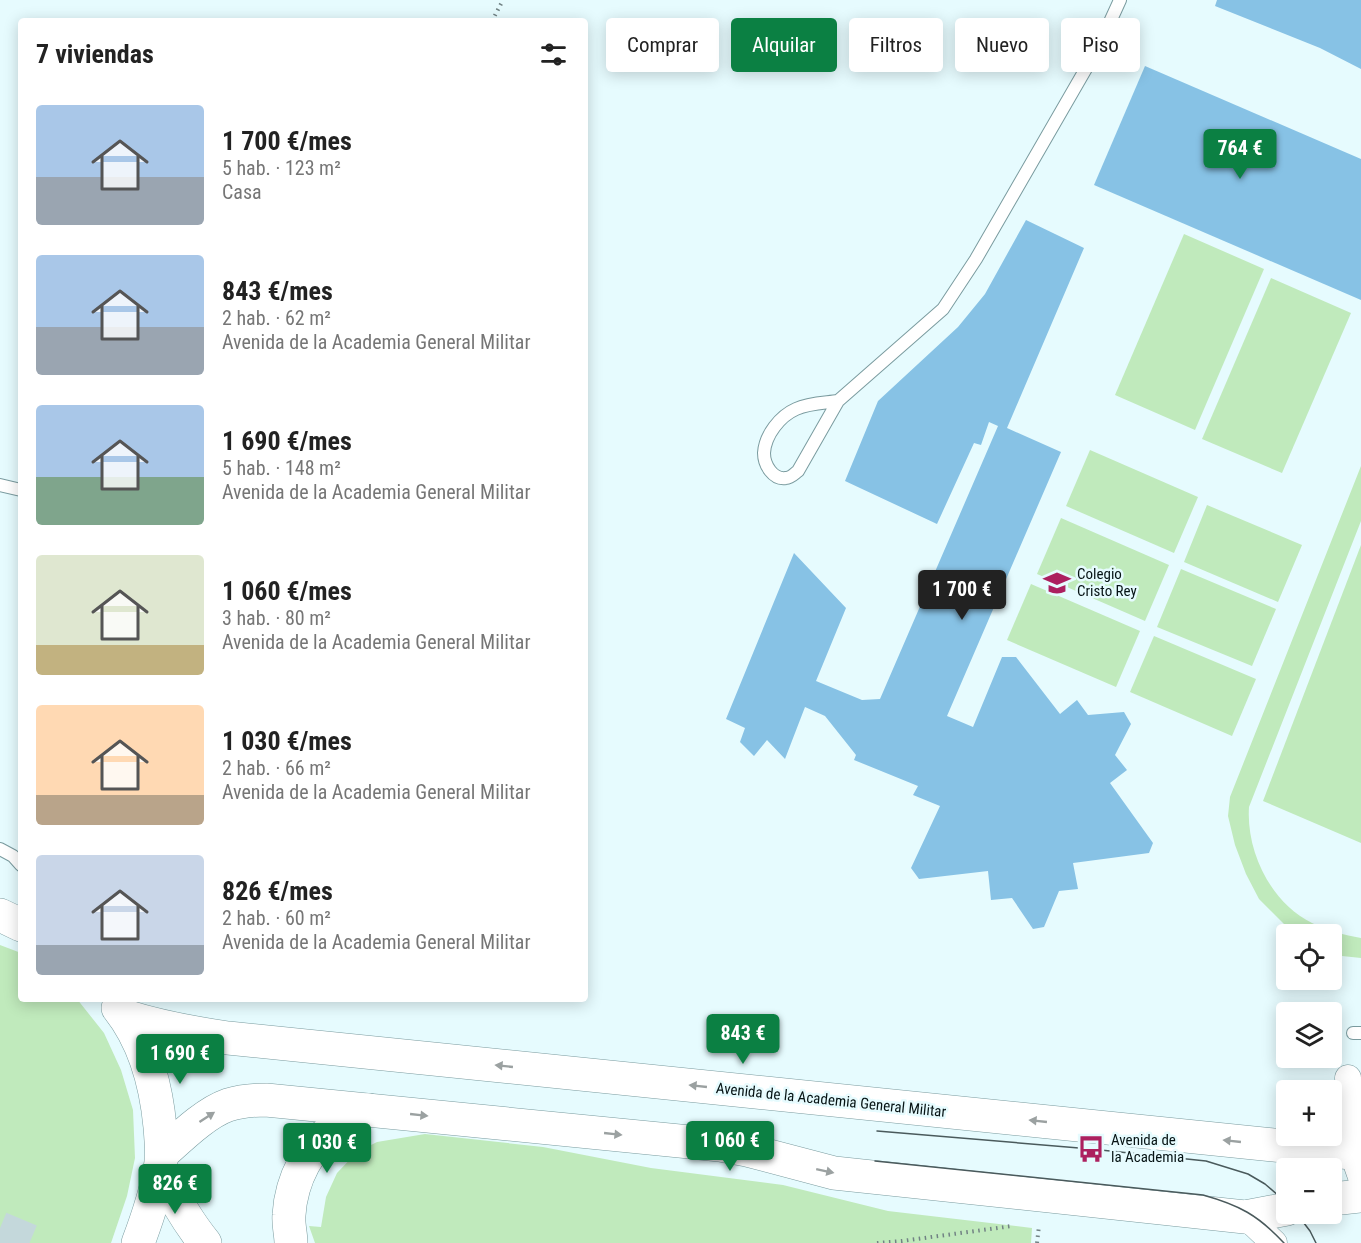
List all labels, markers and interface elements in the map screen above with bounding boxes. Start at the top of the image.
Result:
chip: Comprar [606,18,719,72]
chip: Alquilar [731,18,837,72]
chip: Filtros [849,18,943,72]
chip: Nuevo [955,18,1049,72]
chip: Piso [1061,18,1140,72]
icon: filters [537,38,570,71]
text: 7 viviendas [36,39,154,69]
text: 1 700 €/mes [222,126,352,156]
icon: home [84,129,156,201]
pin: 764 € [1198,129,1282,180]
text: 764 € [1217,136,1263,160]
text: 5 hab. · 123 m² [222,156,341,180]
text: Casa [222,180,262,204]
text: 843 €/mes [222,276,333,306]
icon: home [84,279,156,351]
text: 2 hab. · 62 m² [222,306,331,330]
text: Avenida de la Academia General Militar [222,330,531,354]
text: 1 690 €/mes [222,426,352,456]
icon: home [84,429,156,501]
text: 5 hab. · 148 m² [222,456,341,480]
text: Avenida de la Academia General Militar [222,480,531,504]
place label: Colegio Cristo Rey [1077,565,1137,600]
school or university icon: Colegio Cristo Rey [1042,568,1072,598]
pin: 1 700 € [907,570,1017,621]
text: 1 060 €/mes [222,576,352,606]
text: 1 700 € [932,577,992,601]
icon: home [84,579,156,651]
text: 3 hab. · 80 m² [222,606,331,630]
text: Avenida de la Academia General Militar [222,630,531,654]
text: 1 030 €/mes [222,726,352,756]
icon: home [84,729,156,801]
text: 2 hab. · 66 m² [222,756,331,780]
text: Avenida de la Academia General Militar [222,780,531,804]
text: 826 €/mes [222,876,333,906]
icon: home [84,879,156,951]
text: 2 hab. · 60 m² [222,906,331,930]
map controls [1276,924,1342,1224]
button: locate [1276,924,1342,990]
text: Avenida de la Academia General Militar [222,930,531,954]
button: layers [1276,1002,1342,1068]
pin: 843 € [701,1014,785,1065]
text: 843 € [720,1021,766,1045]
pin: 1 690 € [125,1034,235,1085]
text: 1 690 € [150,1041,210,1065]
one-way arrow [494,1061,513,1071]
street label: Avenida de la Academia General Militar [715,1079,947,1121]
button: + [1276,1080,1342,1146]
one-way arrow [688,1081,707,1091]
one-way arrow [409,1110,428,1120]
one-way arrow [199,1112,216,1123]
one-way arrow [1029,1116,1048,1126]
pin: 1 060 € [675,1121,785,1172]
pin: 1 030 € [272,1123,382,1174]
text: 1 060 € [700,1128,760,1152]
text: 1 030 € [297,1130,357,1154]
one-way arrow [603,1130,622,1139]
place label: Avenida de la Academia [1111,1131,1184,1166]
bus stop icon: Avenida de la Academia [1076,1134,1106,1164]
one-way arrow [1223,1136,1242,1146]
button: − [1276,1158,1342,1224]
pin: 826 € [133,1164,217,1215]
one-way arrow [816,1166,834,1176]
text: 826 € [152,1171,198,1195]

